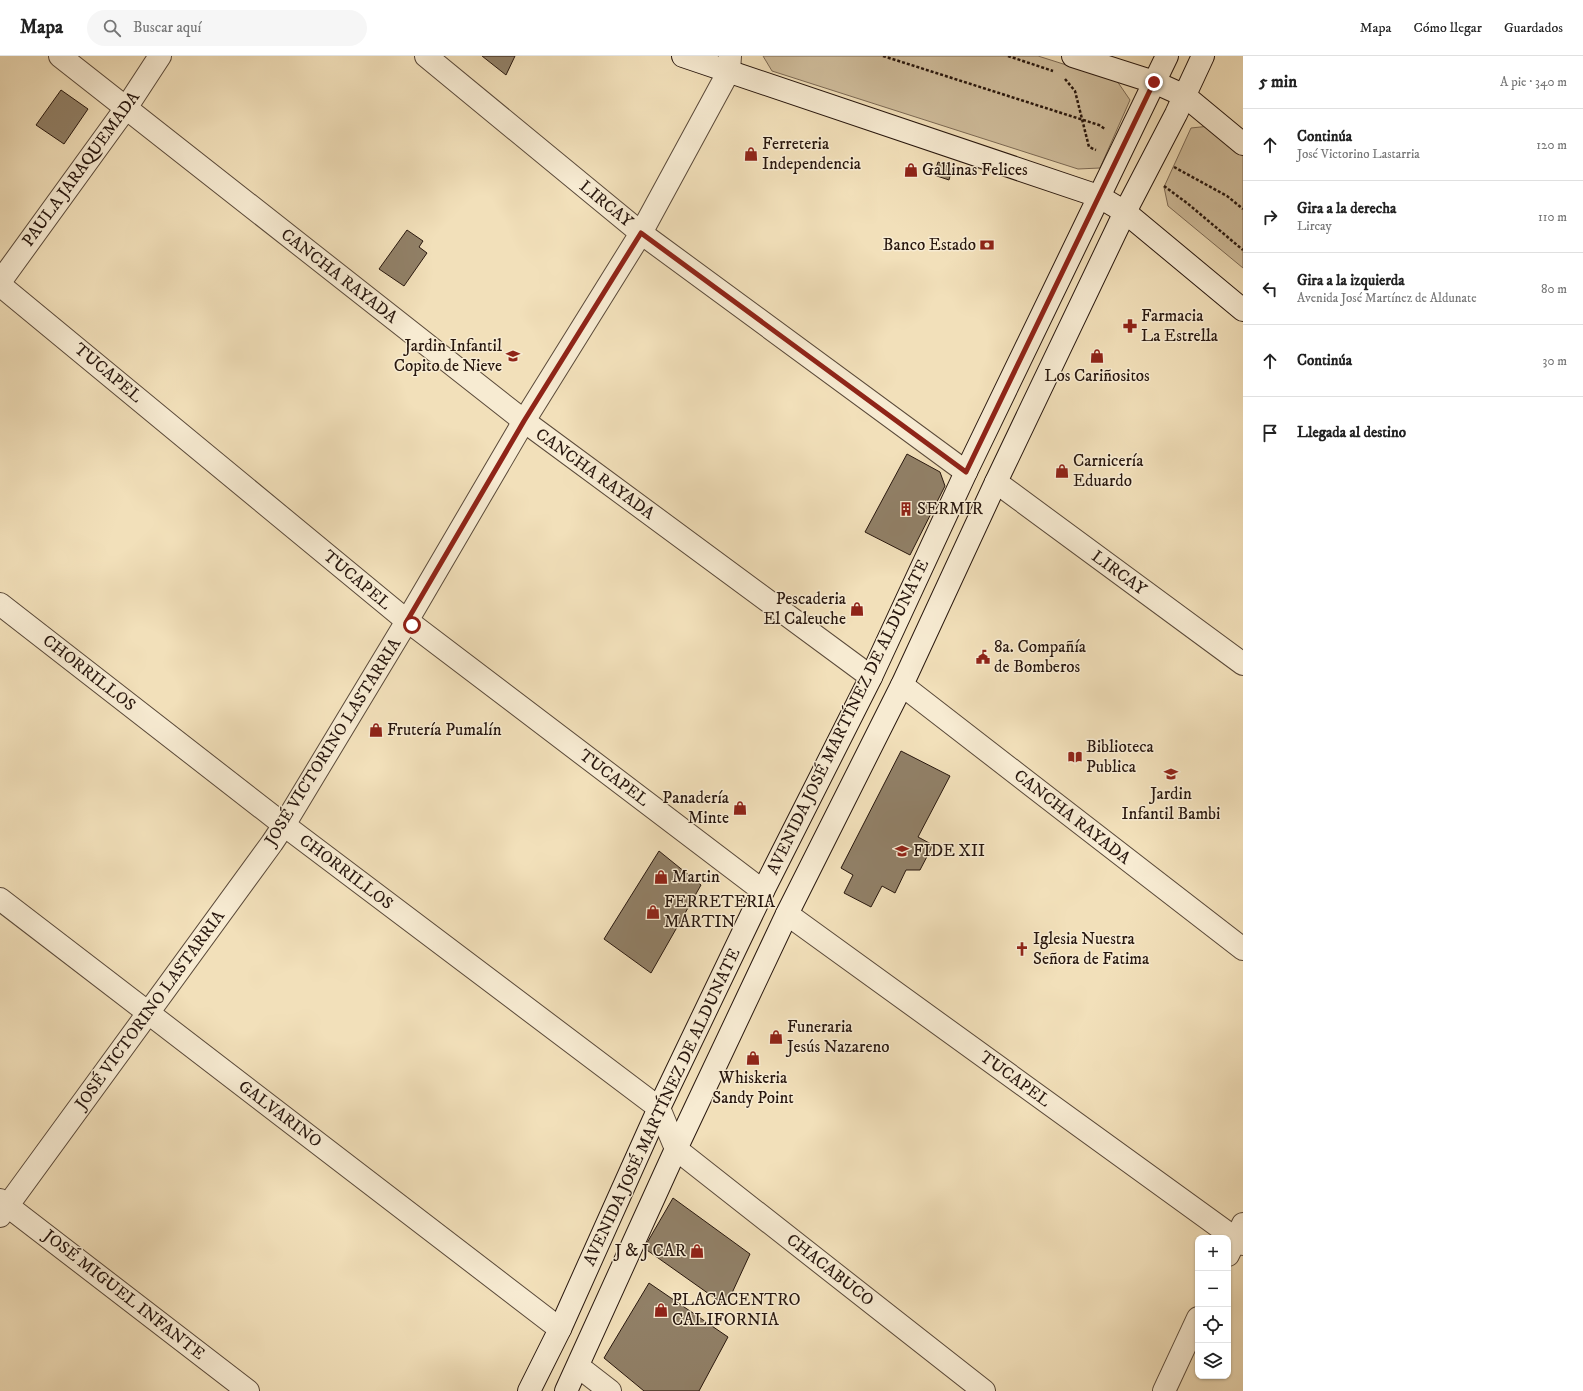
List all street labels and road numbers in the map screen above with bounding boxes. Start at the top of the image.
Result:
street label: PAULA JARAQUEMADA [17,87,145,251]
street label: LIRCAY [575,176,638,233]
street label: CANCHA RAYADA [276,224,402,329]
street label: TUCAPEL [69,338,147,408]
street label: CANCHA RAYADA [531,423,659,525]
street label: TUCAPEL [318,545,396,615]
street label: LIRCAY [1087,546,1151,601]
street label: AVENIDA JOSÉ MARTÍNEZ DE ALDUNATE [761,555,934,878]
street label: CHORRILLOS [38,630,140,716]
street label: JOSÉ VICTORINO LASTARRIA [259,634,406,852]
street label: TUCAPEL [575,744,653,812]
street label: CANCHA RAYADA [1009,765,1135,870]
street label: CHORRILLOS [295,829,398,915]
street label: JOSÉ VICTORINO LASTARRIA [69,906,230,1115]
street label: AVENIDA JOSÉ MARTÍNEZ DE ALDUNATE [578,944,746,1269]
street label: TUCAPEL [975,1046,1055,1112]
street label: GALVARINO [234,1075,326,1153]
street label: JOSÉ MIGUEL INFANTE [37,1224,209,1365]
street label: CHACABUCO [782,1229,878,1311]

